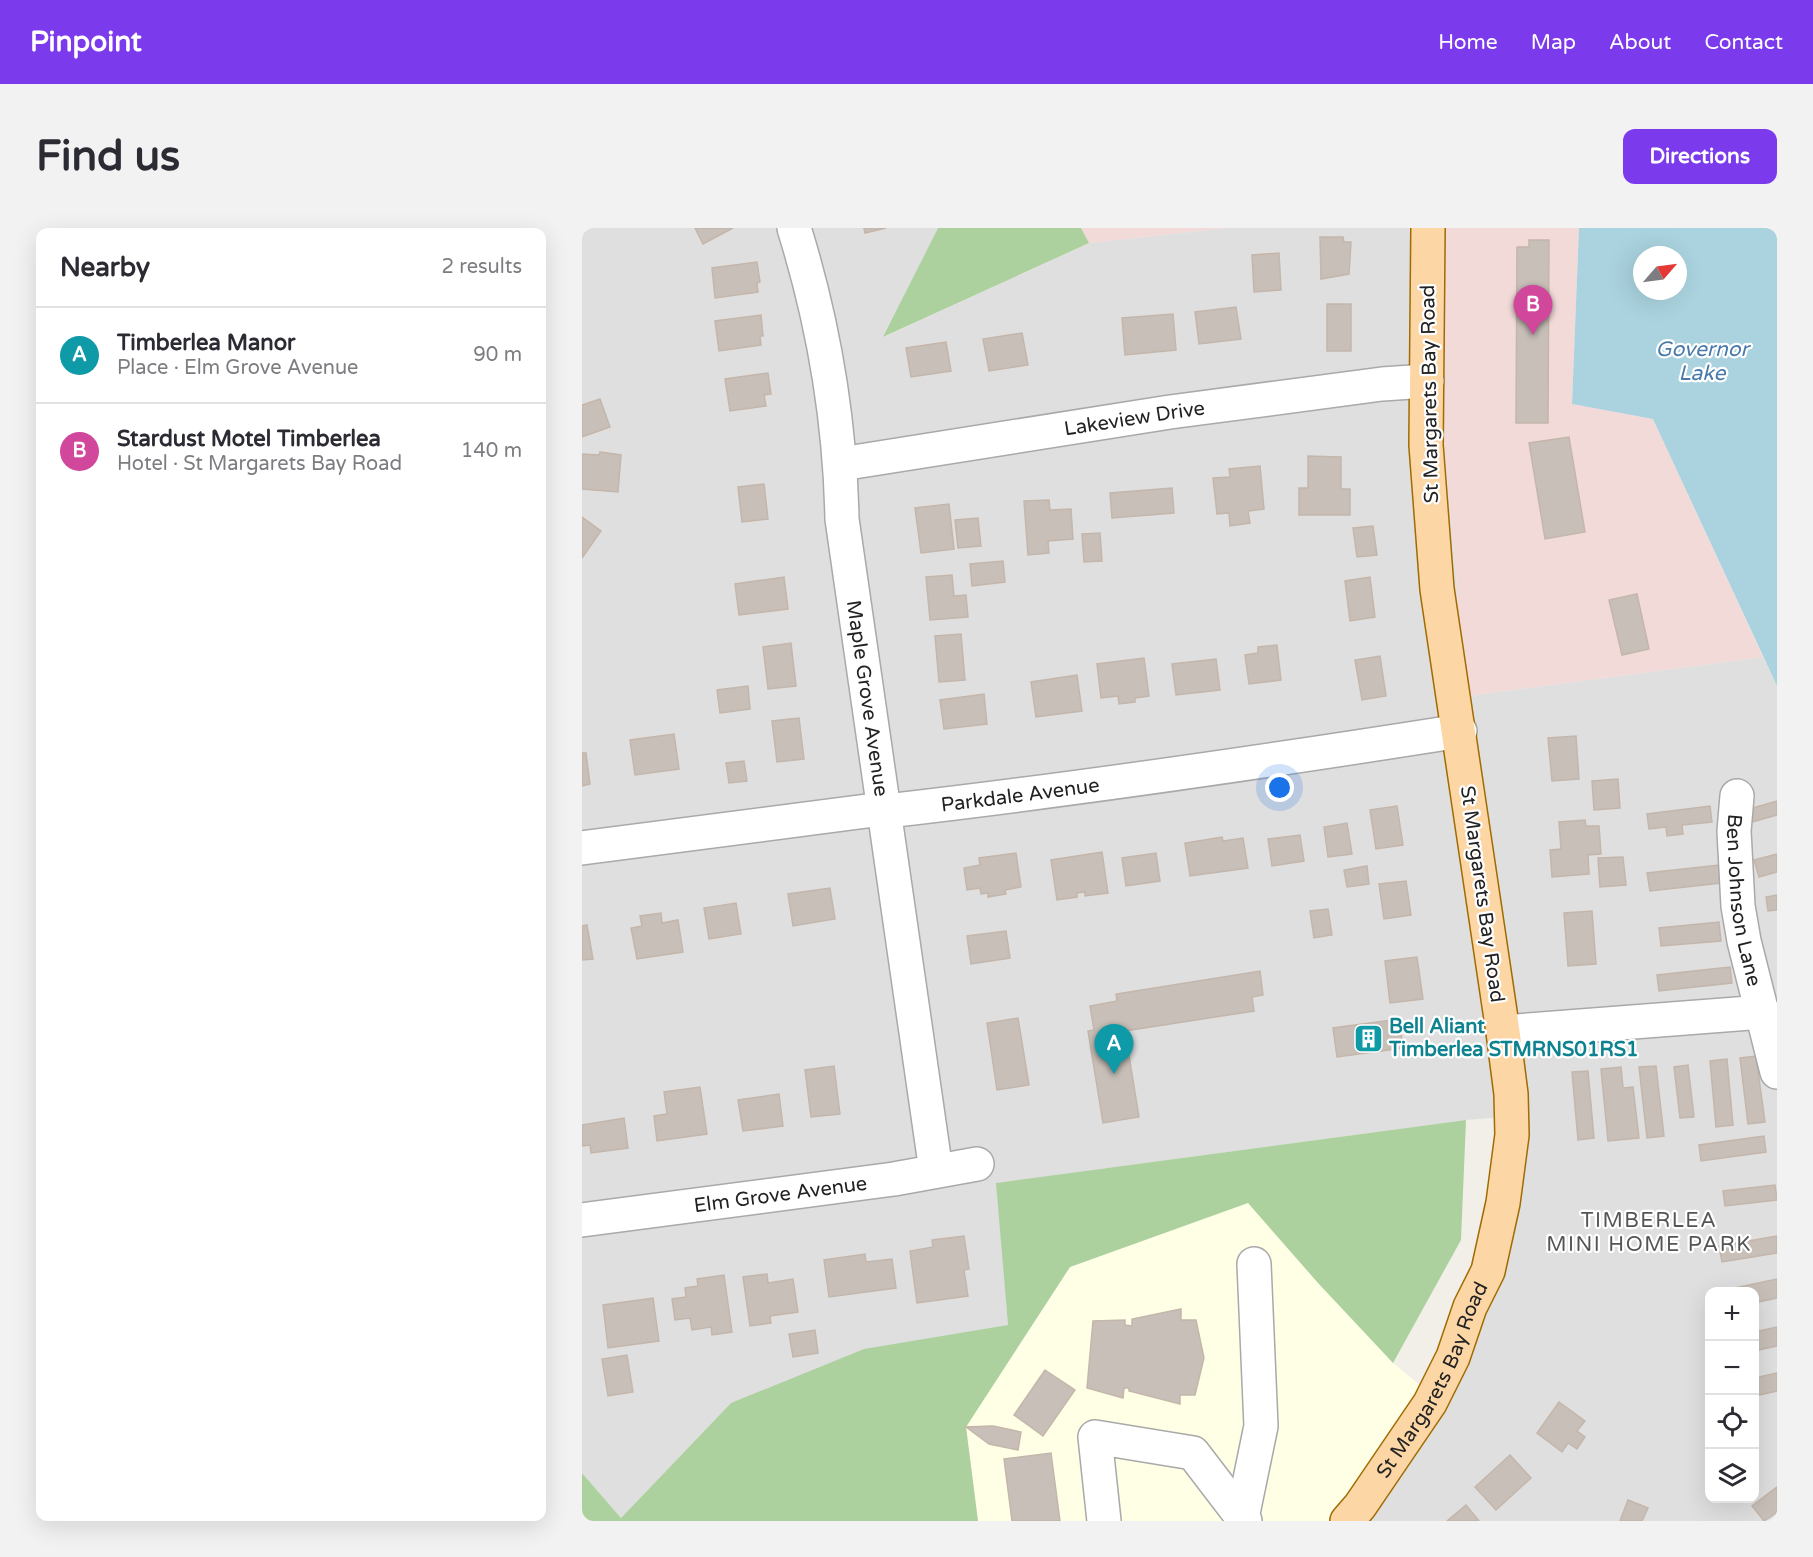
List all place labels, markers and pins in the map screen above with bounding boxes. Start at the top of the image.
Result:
pin: B [1514,285,1552,335]
place label: Bell Aliant Timberlea STMRNS01RS1 [1388,1015,1639,1062]
building icon: Bell Aliant Timberlea STMRNS01RS1 [1352,1022,1384,1054]
pin: A [1094,1024,1134,1074]

